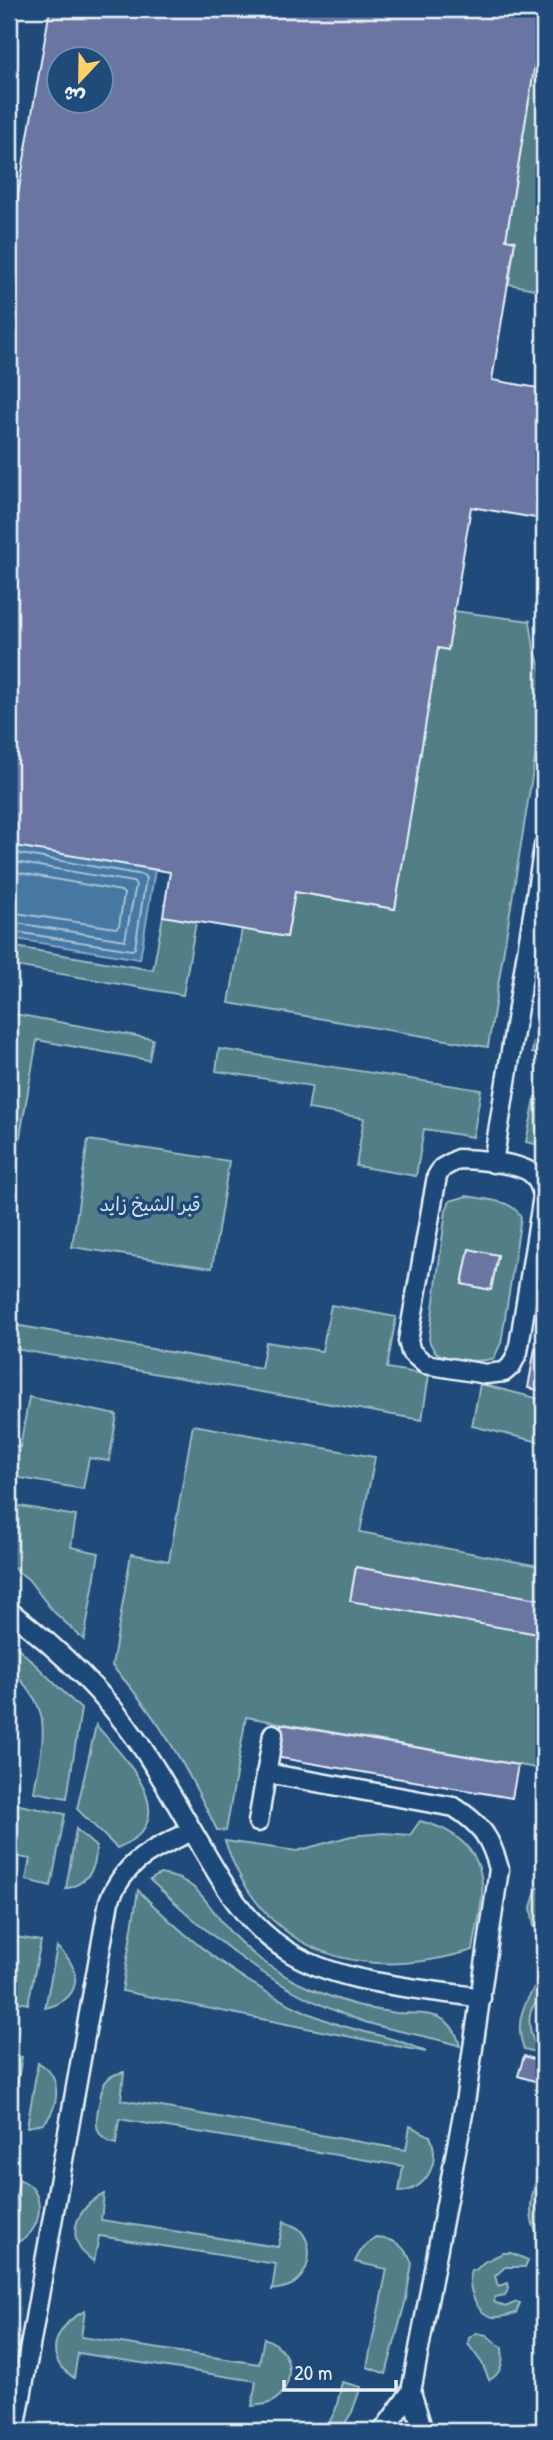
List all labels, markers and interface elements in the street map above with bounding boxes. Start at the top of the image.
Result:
north arrow [46,46,116,116]
text: ش [59,80,88,112]
park label: قبر الشيخ زايد [99,1191,201,1217]
scale bar [284,2349,396,2393]
text: 20 m [294,2358,332,2387]

